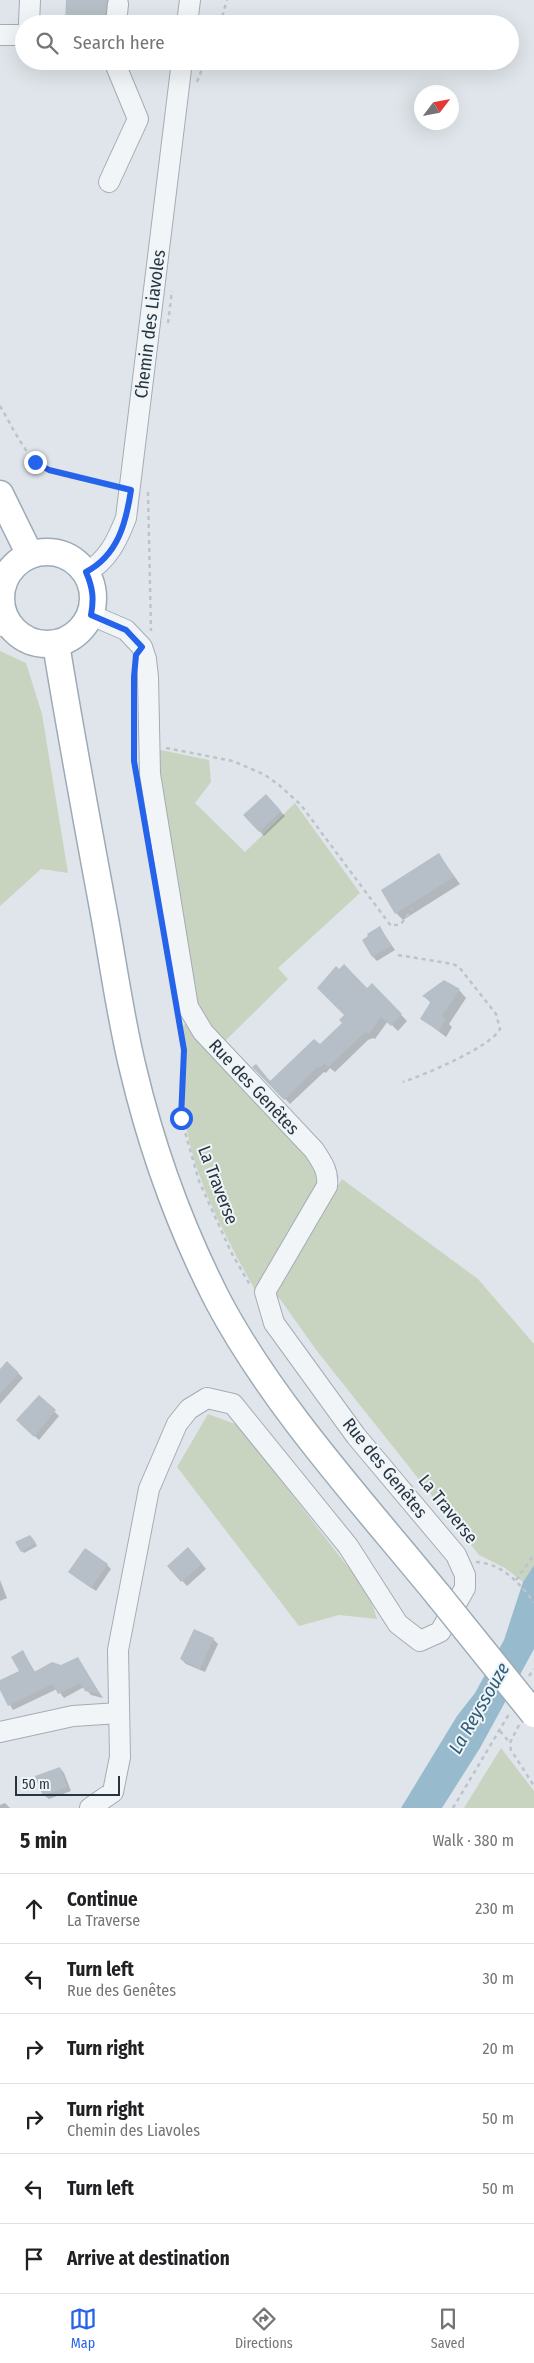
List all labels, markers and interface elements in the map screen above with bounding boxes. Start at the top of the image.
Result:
search box [15,15,519,70]
icon: search [33,29,61,57]
text: Search here [73,31,165,54]
north arrow [414,85,459,130]
street label: Chemin des Liavoles [130,248,170,400]
route end [24,451,47,474]
street label: Rue des Genêtes [204,1035,304,1140]
route start [170,1107,193,1130]
street label: La Traverse [193,1143,243,1228]
street label: Rue des Genêtes [338,1413,432,1523]
street label: La Traverse [414,1470,483,1548]
water label: La Reyssouze [444,1658,514,1758]
scale bar [15,1773,120,1796]
text: 50 m [22,1776,50,1793]
text: 5 min [20,1828,67,1854]
text: Walk · 380 m [433,1831,514,1850]
text: Continue [67,1888,138,1911]
icon: ahead [20,1895,48,1923]
text: 230 m [475,1899,514,1918]
text: La Traverse [67,1911,140,1930]
text: Turn left [67,1958,134,1981]
icon: left [20,1965,48,1993]
text: 30 m [482,1969,514,1988]
text: Rue des Genêtes [67,1981,176,2000]
icon: right [20,2035,48,2063]
text: Turn right [67,2037,144,2060]
text: 20 m [483,2039,514,2058]
text: Turn right [67,2098,144,2121]
icon: right [20,2105,48,2133]
text: 50 m [482,2109,514,2128]
text: Chemin des Liavoles [67,2121,200,2140]
icon: left [20,2175,48,2203]
text: Turn left [67,2177,134,2200]
text: 50 m [482,2179,514,2198]
icon: arrive [20,2245,48,2273]
text: Arrive at destination [67,2247,230,2270]
tab: Map [69,2305,97,2352]
tab: Directions [235,2305,293,2352]
tab: Saved [431,2305,465,2352]

